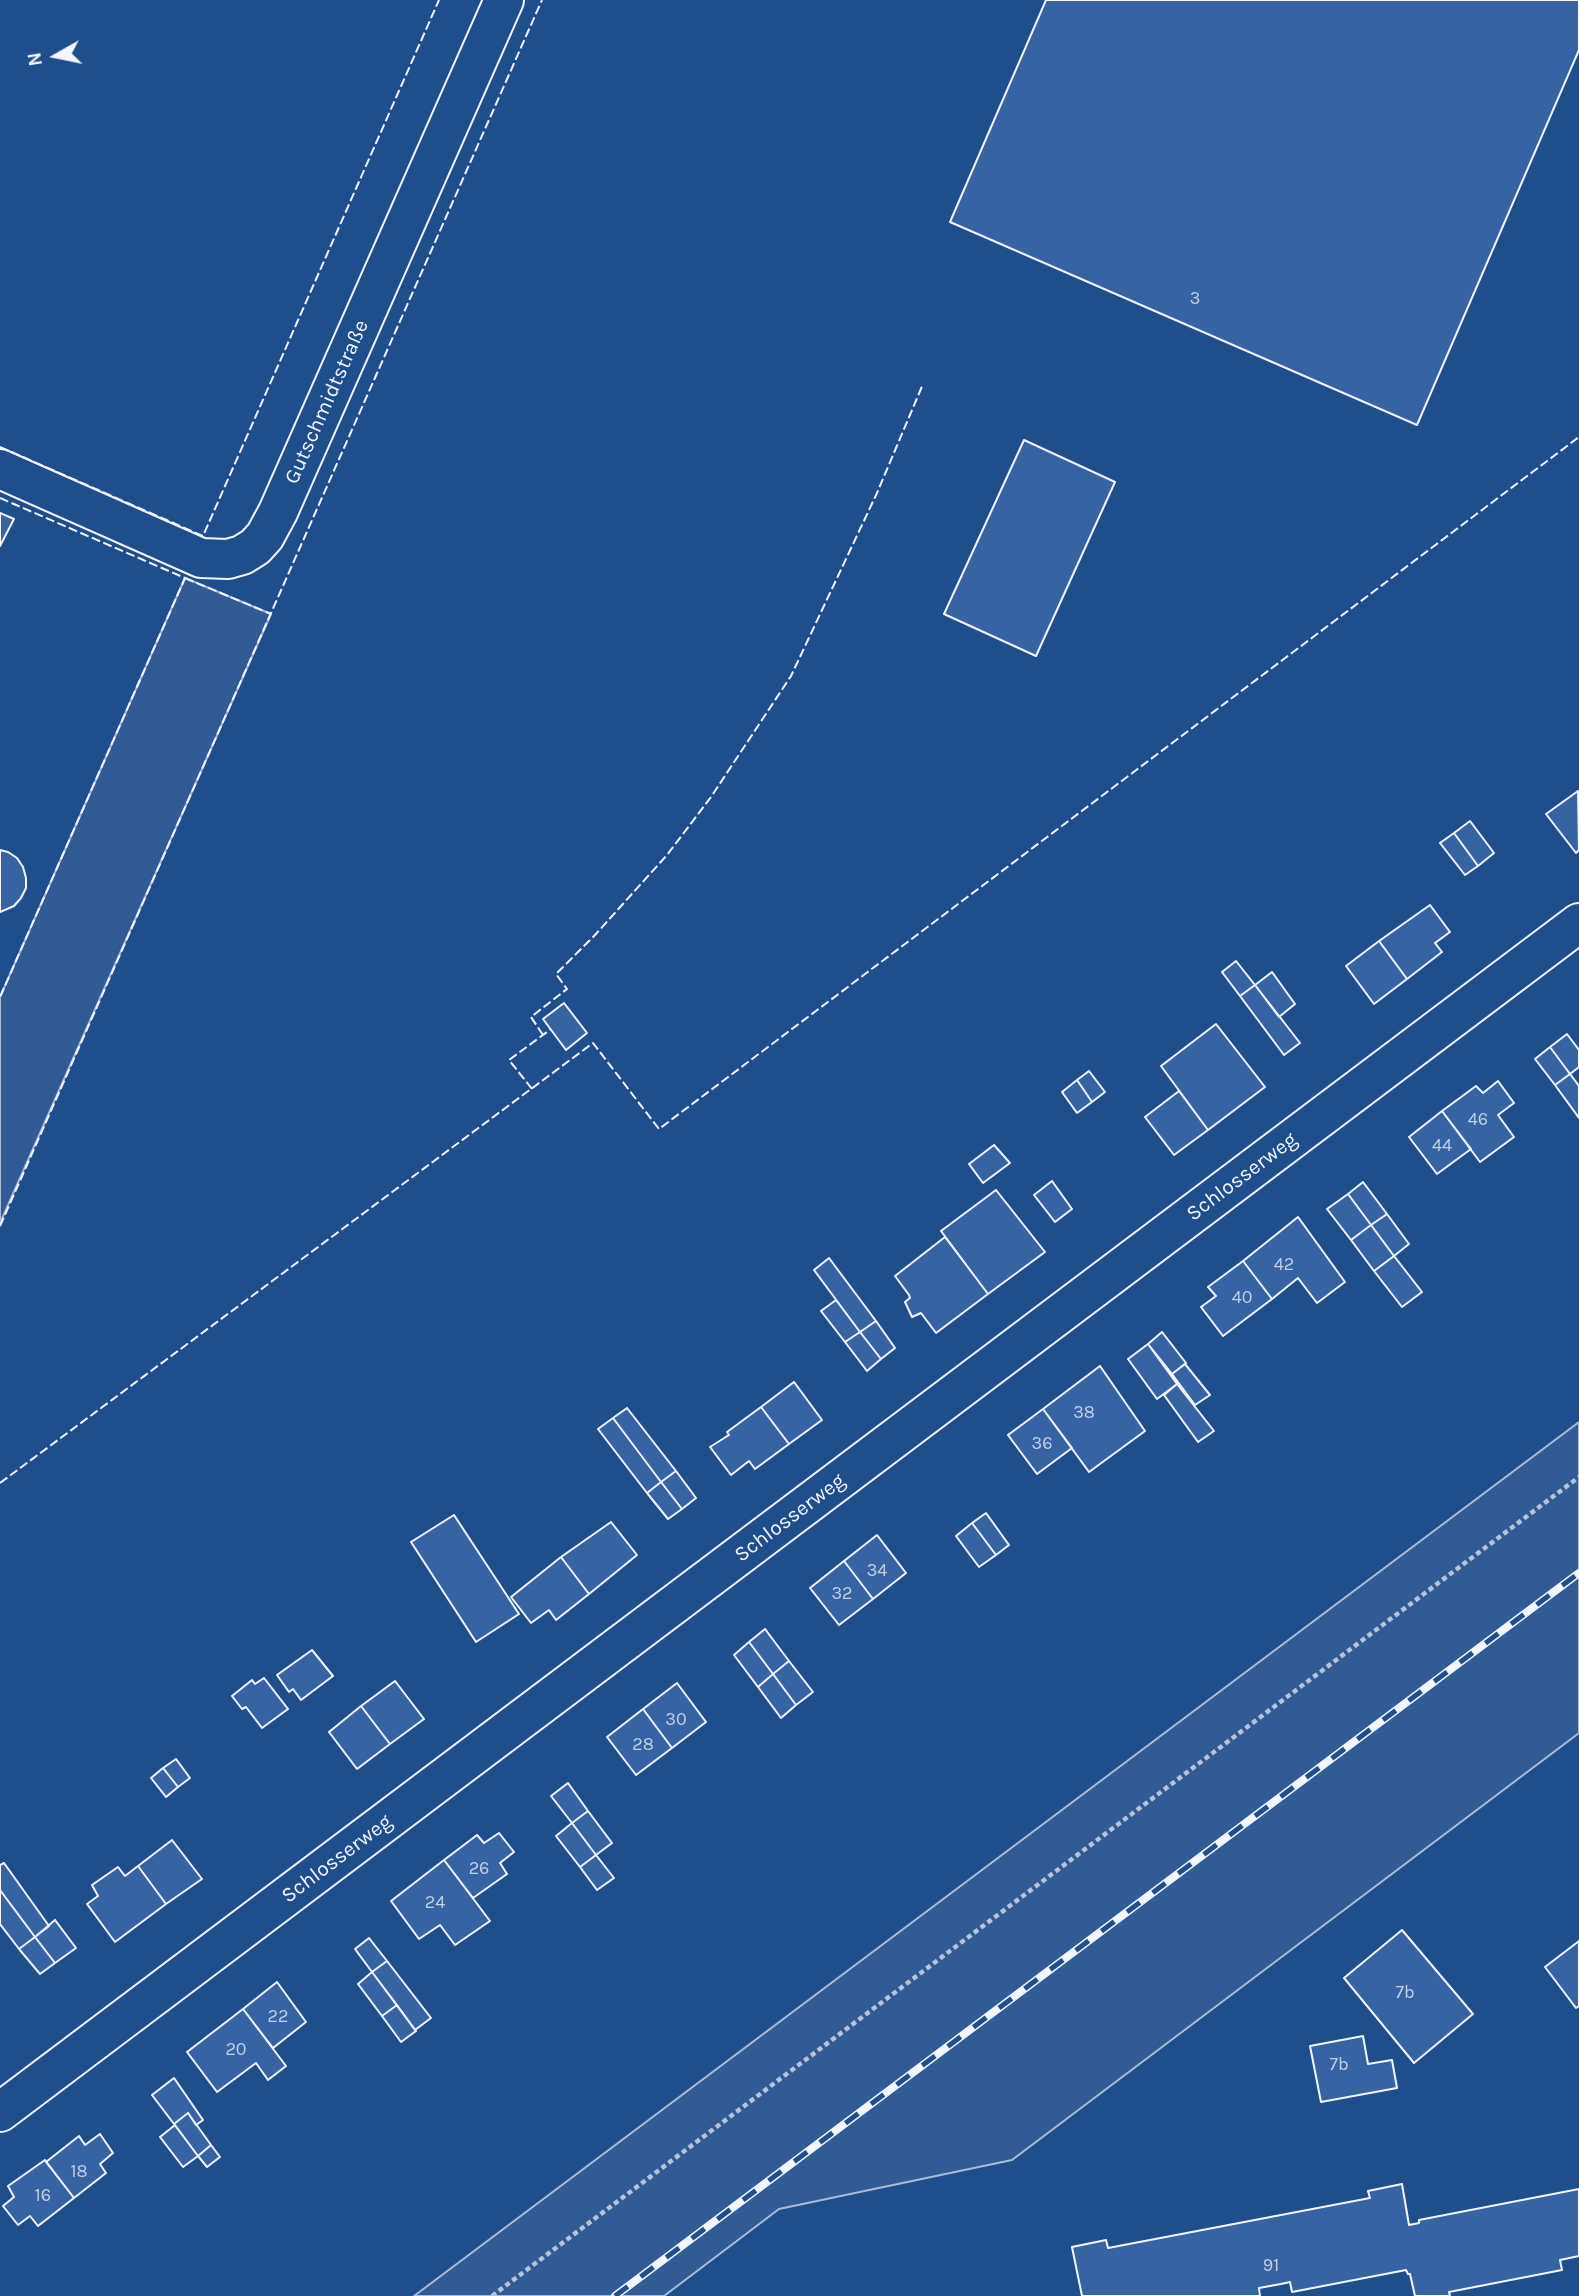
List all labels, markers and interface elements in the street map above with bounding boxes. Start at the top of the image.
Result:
north arrow [21,21,91,91]
text: N [23,51,47,68]
house number: 3 [1190,288,1200,310]
street label: Gutschmidtstraße [280,316,374,488]
house number: 46 [1468,1109,1488,1131]
street label: Schlosserweg [1182,1127,1302,1227]
house number: 44 [1432,1135,1452,1157]
house number: 42 [1274,1254,1294,1276]
house number: 40 [1232,1287,1252,1309]
house number: 38 [1073,1402,1095,1424]
house number: 36 [1032,1433,1052,1455]
street label: Schlosserweg [730,1468,850,1568]
house number: 34 [867,1560,887,1582]
house number: 32 [831,1583,853,1605]
house number: 30 [665,1709,687,1731]
house number: 28 [632,1734,654,1756]
street label: Schlosserweg [277,1809,397,1909]
house number: 26 [469,1858,489,1880]
house number: 24 [425,1892,445,1914]
house number: 7b [1395,1982,1415,2004]
house number: 22 [268,2006,288,2028]
house number: 20 [225,2039,247,2061]
house number: 7b [1329,2054,1349,2076]
house number: 18 [70,2161,88,2183]
house number: 16 [35,2185,51,2207]
house number: 91 [1263,2255,1279,2277]

